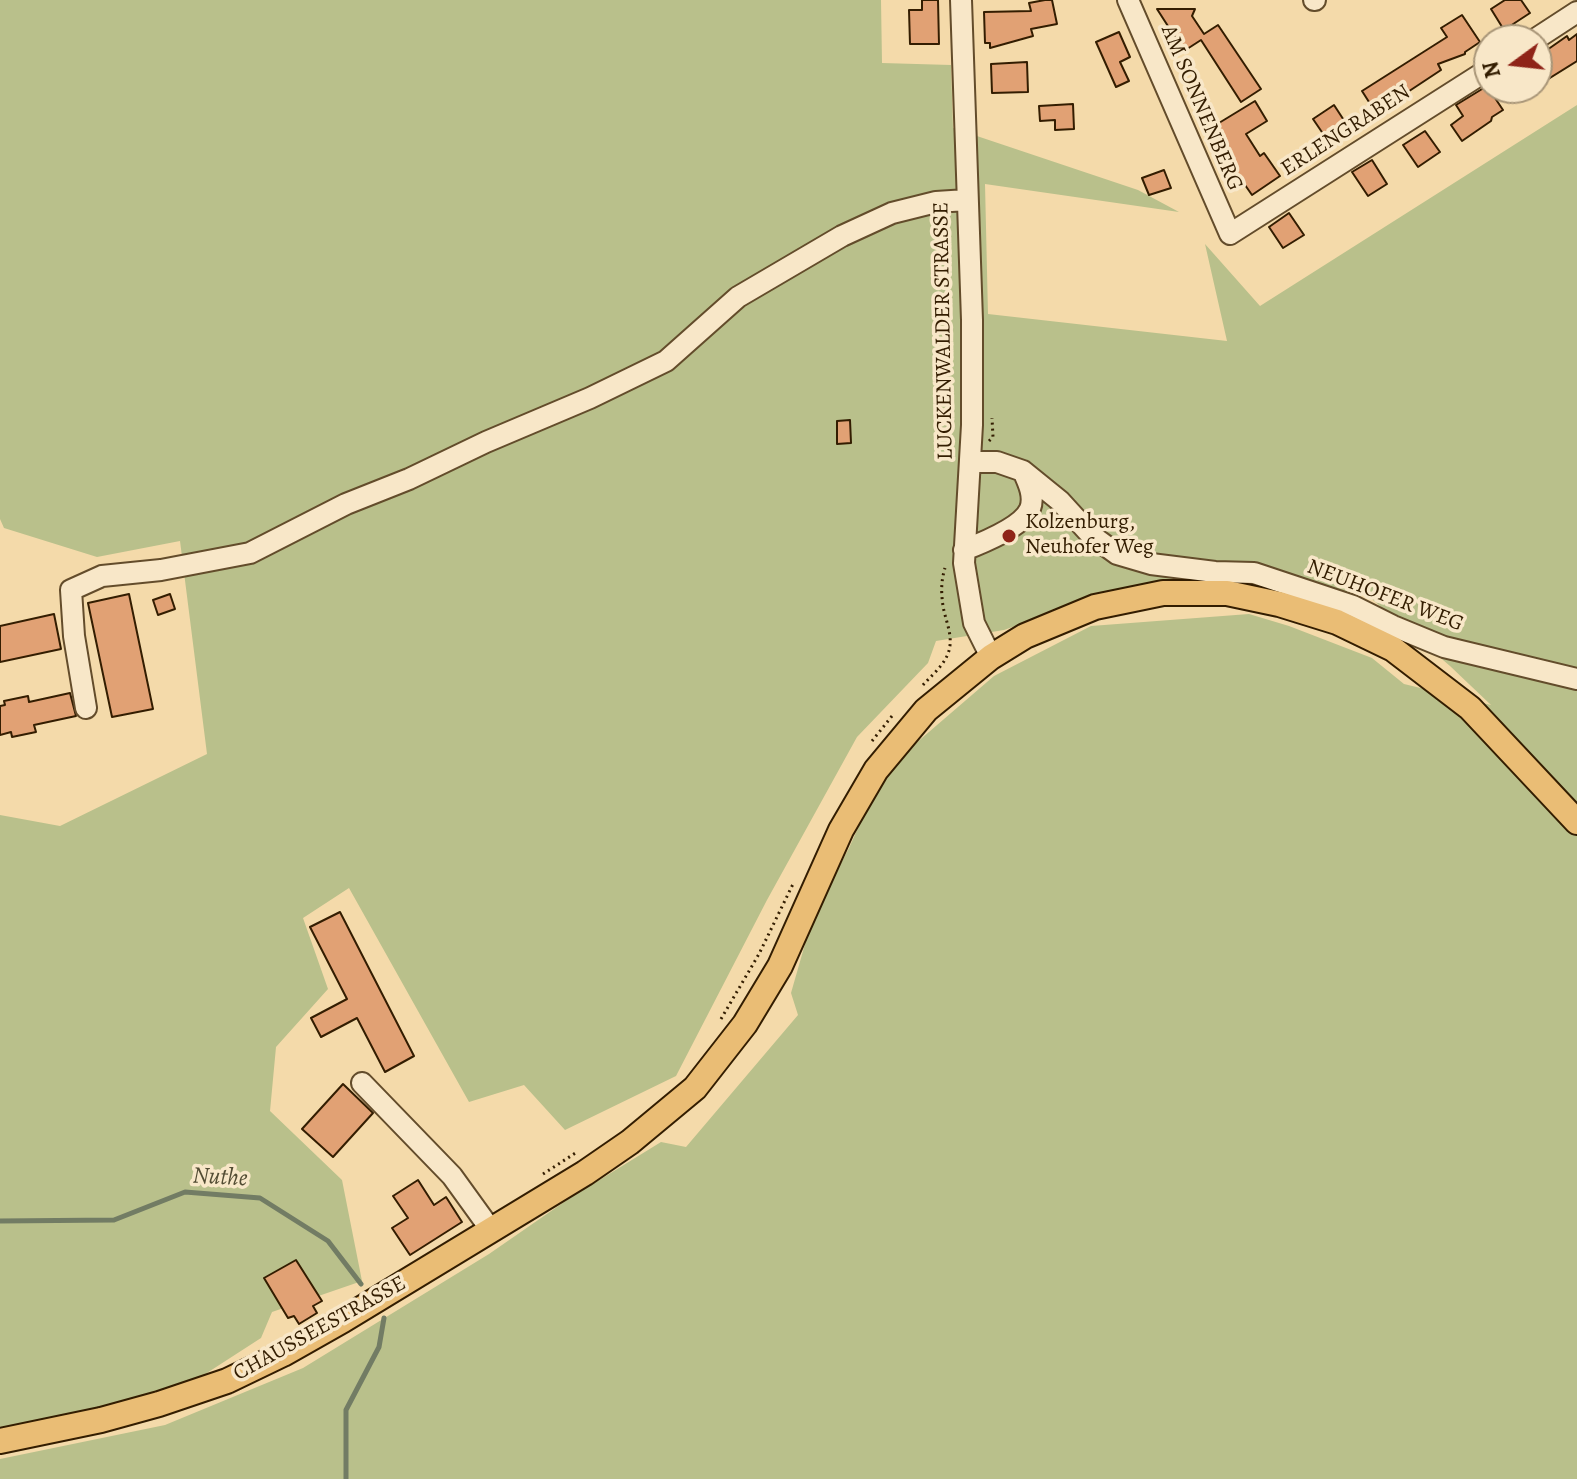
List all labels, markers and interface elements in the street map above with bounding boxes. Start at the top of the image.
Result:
street label: AM SONNENBERG [1154,21,1248,195]
north arrow [1473,24,1553,104]
text: N [1475,58,1508,81]
street label: ERLENGRABEN [1276,79,1416,183]
street label: LUCKENWALDER STRASSE [929,202,959,460]
place label: Kolzenburg, Neuhofer Weg [1025,510,1154,562]
marker: Kolzenburg, Neuhofer Weg [1000,527,1018,545]
street label: NEUHOFER WEG [1303,554,1467,638]
water label: Nuthe [192,1162,248,1194]
street label: CHAUSSEESTRASSE [229,1271,411,1387]

